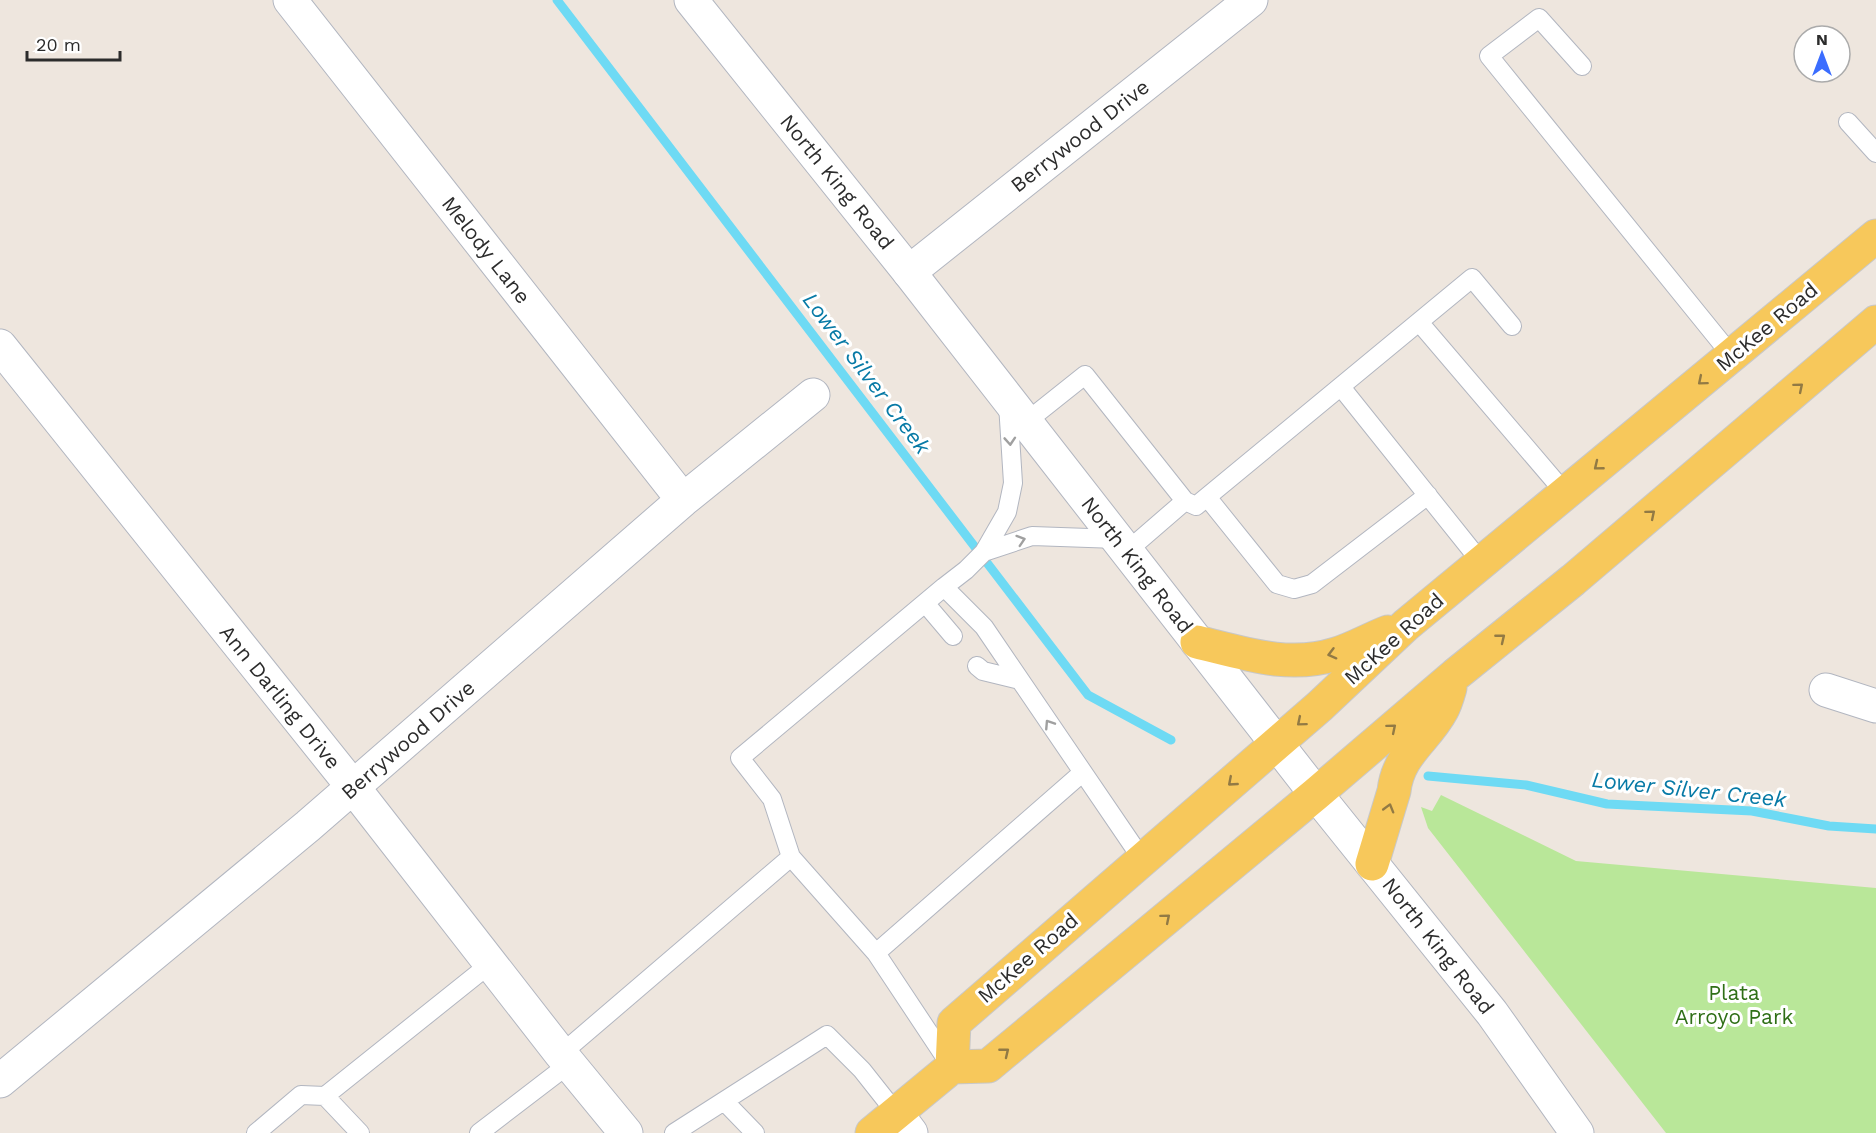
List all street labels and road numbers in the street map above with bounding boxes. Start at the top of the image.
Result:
street label: Berrywood Drive [1005,74,1154,197]
street label: North King Road [775,109,900,254]
street label: Melody Lane [437,191,536,308]
street label: McKee Road [1711,277,1823,376]
street label: North King Road [1076,491,1199,638]
street label: McKee Road [1339,587,1449,690]
street label: Ann Darling Drive [215,620,346,774]
street label: Berrywood Drive [336,675,480,804]
street label: North King Road [1377,872,1500,1019]
street label: McKee Road [972,907,1083,1008]

